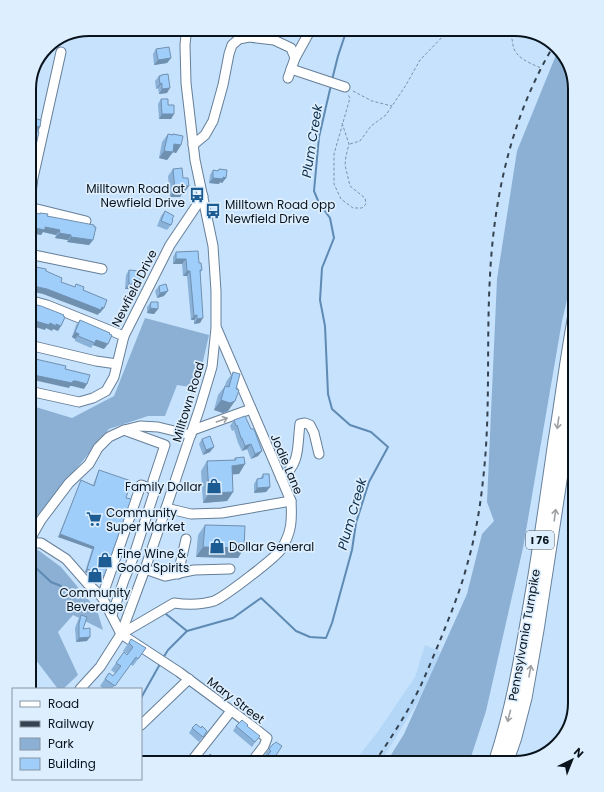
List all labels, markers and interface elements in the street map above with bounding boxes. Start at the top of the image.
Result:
water label: Plum Creek [297,102,327,179]
place label: Milltown Road at Newfield Drive [86,180,185,211]
bus stop icon: Milltown Road at Newfield Drive [188,186,206,204]
place label: Milltown Road opp Newfield Drive [225,196,335,227]
bus stop icon: Milltown Road opp Newfield Drive [204,202,222,220]
street label: Newfield Drive [107,247,161,329]
street label: Milltown Road [168,360,208,444]
one-way arrow [215,415,227,423]
one-way arrow [554,416,562,429]
street label: Jodie Lane [267,431,307,497]
water label: Plum Creek [333,475,372,552]
shop icon: Family Dollar [205,477,223,495]
place label: Family Dollar [125,478,203,495]
place label: Community Super Market [106,504,185,535]
one-way arrow [551,509,559,522]
supermarket icon: Community Super Market [85,510,103,528]
road number: I 76 [526,531,554,549]
shop icon: Dollar General [208,537,226,555]
place label: Dollar General [229,538,314,555]
place label: Fine Wine & Good Spirits [117,545,189,576]
shop icon: Fine Wine & Good Spirits [96,551,114,569]
shop icon: Community Beverage [86,566,104,584]
street label: Pennsylvania Turnpike [504,568,544,702]
place label: Community Beverage [59,584,131,615]
one-way arrow [526,665,534,678]
street label: Mary Street [204,673,268,727]
legend [12,688,142,780]
text: Road [48,695,79,712]
one-way arrow [504,710,512,723]
text: Railway [48,715,94,732]
text: Park [48,735,75,752]
north arrow [552,740,592,780]
text: N [570,744,587,761]
text: Building [48,755,96,772]

